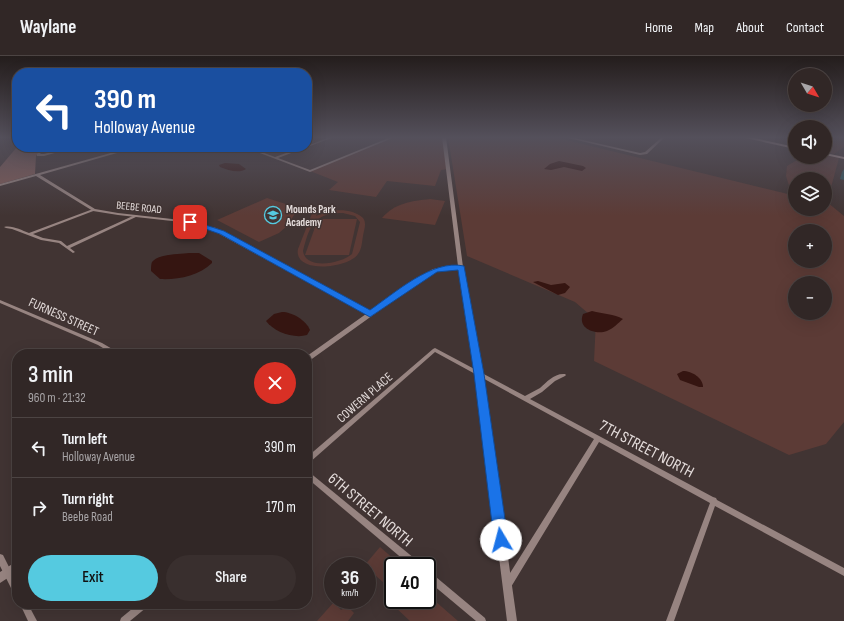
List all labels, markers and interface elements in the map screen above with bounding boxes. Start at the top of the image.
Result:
text: Waylane [20,16,76,39]
text: Home [645,19,673,36]
text: Map [695,19,714,36]
text: About [736,19,764,36]
text: Contact [786,19,824,36]
north arrow [788,68,832,112]
map controls [788,68,832,320]
text: 390 m [94,83,156,116]
icon: left [28,84,80,136]
text: Holloway Avenue [94,117,195,138]
button: sound [788,120,832,164]
button: layers [788,172,832,216]
street label: BEEBE ROAD [116,199,162,216]
place label: Mounds Park Academy [285,203,336,229]
pin [173,205,207,239]
school or university icon: Mounds Park Academy [263,205,283,225]
icon: arrive [179,211,201,233]
button: + [788,224,832,268]
button: − [788,276,832,320]
street label: FURNESS STREET [26,294,101,340]
text: 3 min [28,360,73,389]
button: close [254,362,296,404]
street label: COWERN PLACE [334,369,396,426]
text: 960 m · 21:32 [28,390,86,406]
street label: 7TH STREET NORTH [596,416,697,482]
text: Turn left [62,430,107,449]
icon: left [28,437,50,459]
text: 390 m [264,438,296,457]
text: Holloway Avenue [62,449,135,465]
street label: 6TH STREET NORTH [324,469,416,551]
text: Turn right [62,490,114,509]
icon: right [28,497,50,519]
text: 170 m [266,498,296,517]
text: Beebe Road [62,509,113,525]
position arrow [480,519,522,561]
button: Exit [28,555,158,601]
button: Share [166,555,296,601]
speed limit sign: 40 [384,557,436,609]
text: 36 [341,566,359,590]
text: km/h [341,587,359,599]

